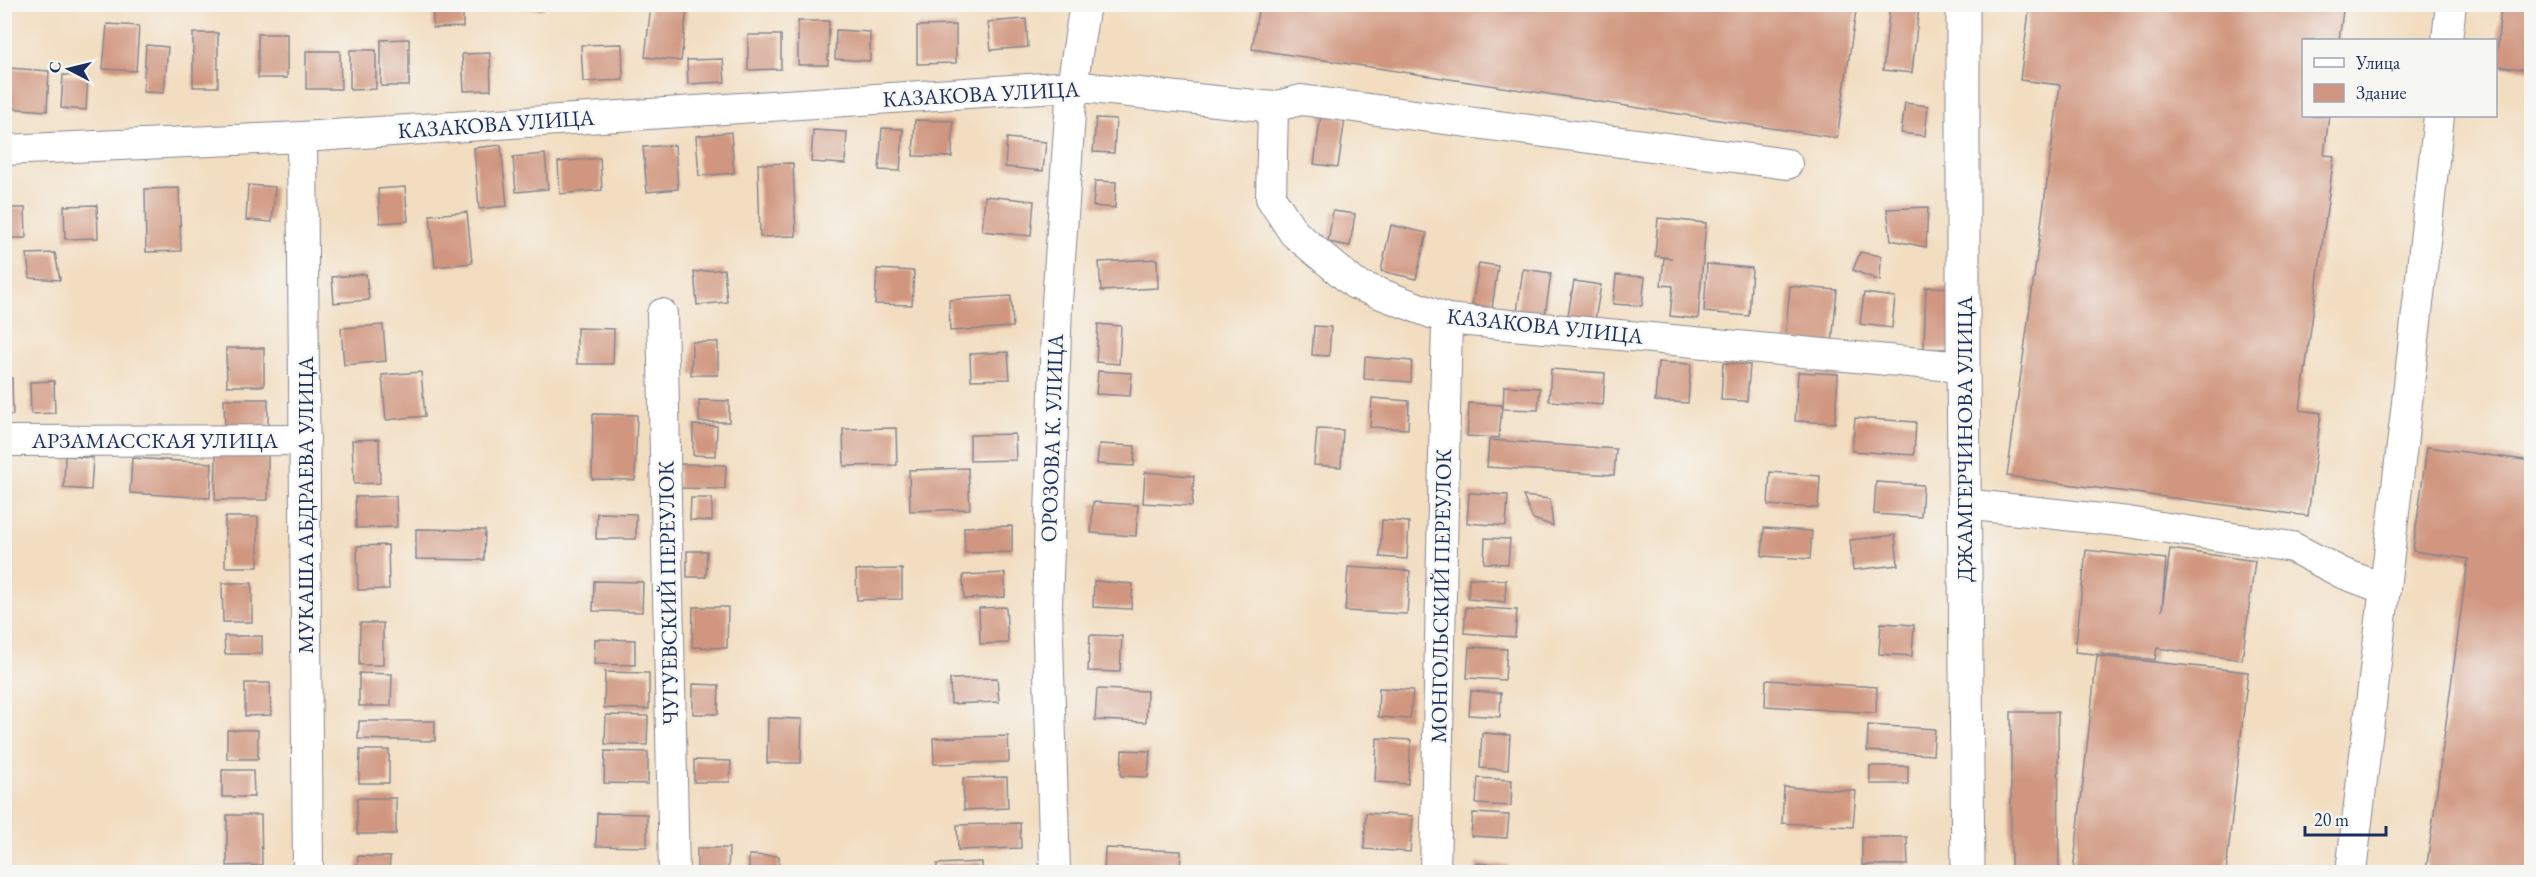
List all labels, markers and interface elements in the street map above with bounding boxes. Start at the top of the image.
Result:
north arrow [39,39,99,99]
legend [2302,39,2497,117]
text: Улица [2355,51,2401,74]
text: С [43,60,66,74]
street label: КАЗАКОВА УЛИЦА [882,74,1081,114]
text: Здание [2356,81,2406,104]
street label: КАЗАКОВА УЛИЦА [397,103,596,145]
street label: ДЖАМГЕРЧИНОВА УЛИЦА [1950,295,1979,582]
street label: КАЗАКОВА УЛИЦА [1445,301,1645,351]
street label: ОРОЗОВА К. УЛИЦА [1034,333,1070,543]
street label: МУКАША АБДРАЕВА УЛИЦА [291,355,320,654]
street label: АРЗАМАССКАЯ УЛИЦА [31,426,279,455]
street label: МОНГОЛЬСКИЙ ПЕРЕУЛОК [1424,448,1458,743]
street label: ЧУГУЕВСКИЙ ПЕРЕУЛОК [651,460,685,725]
scale bar [2305,799,2386,837]
text: 20 m [2314,808,2349,831]

